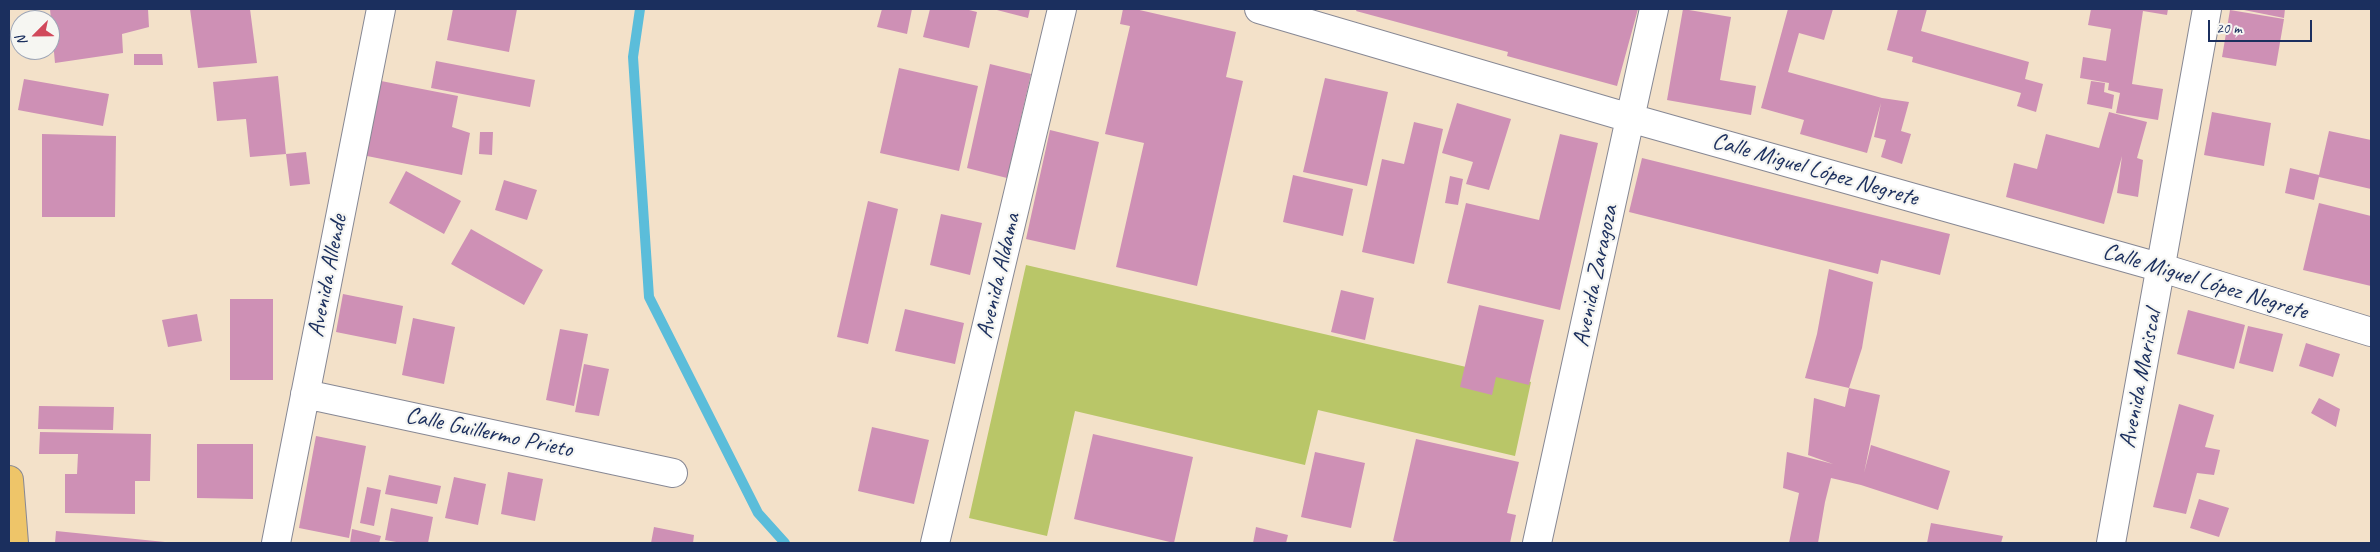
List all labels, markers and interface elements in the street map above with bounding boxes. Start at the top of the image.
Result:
north arrow [10,10,60,60]
scale bar [2210,10,2314,42]
text: 20 m [2216,19,2242,38]
text: N [12,33,31,48]
street label: Calle Miguel López Negrete [1709,127,1921,213]
street label: Avenida Zaragoza [1567,203,1625,349]
street label: Avenida Aldama [971,211,1027,341]
street label: Avenida Allende [302,212,354,340]
street label: Calle Miguel López Negrete [2099,237,2311,327]
street label: Avenida Mariscal [2114,308,2168,450]
street label: Calle Guillermo Prieto [403,401,575,465]

